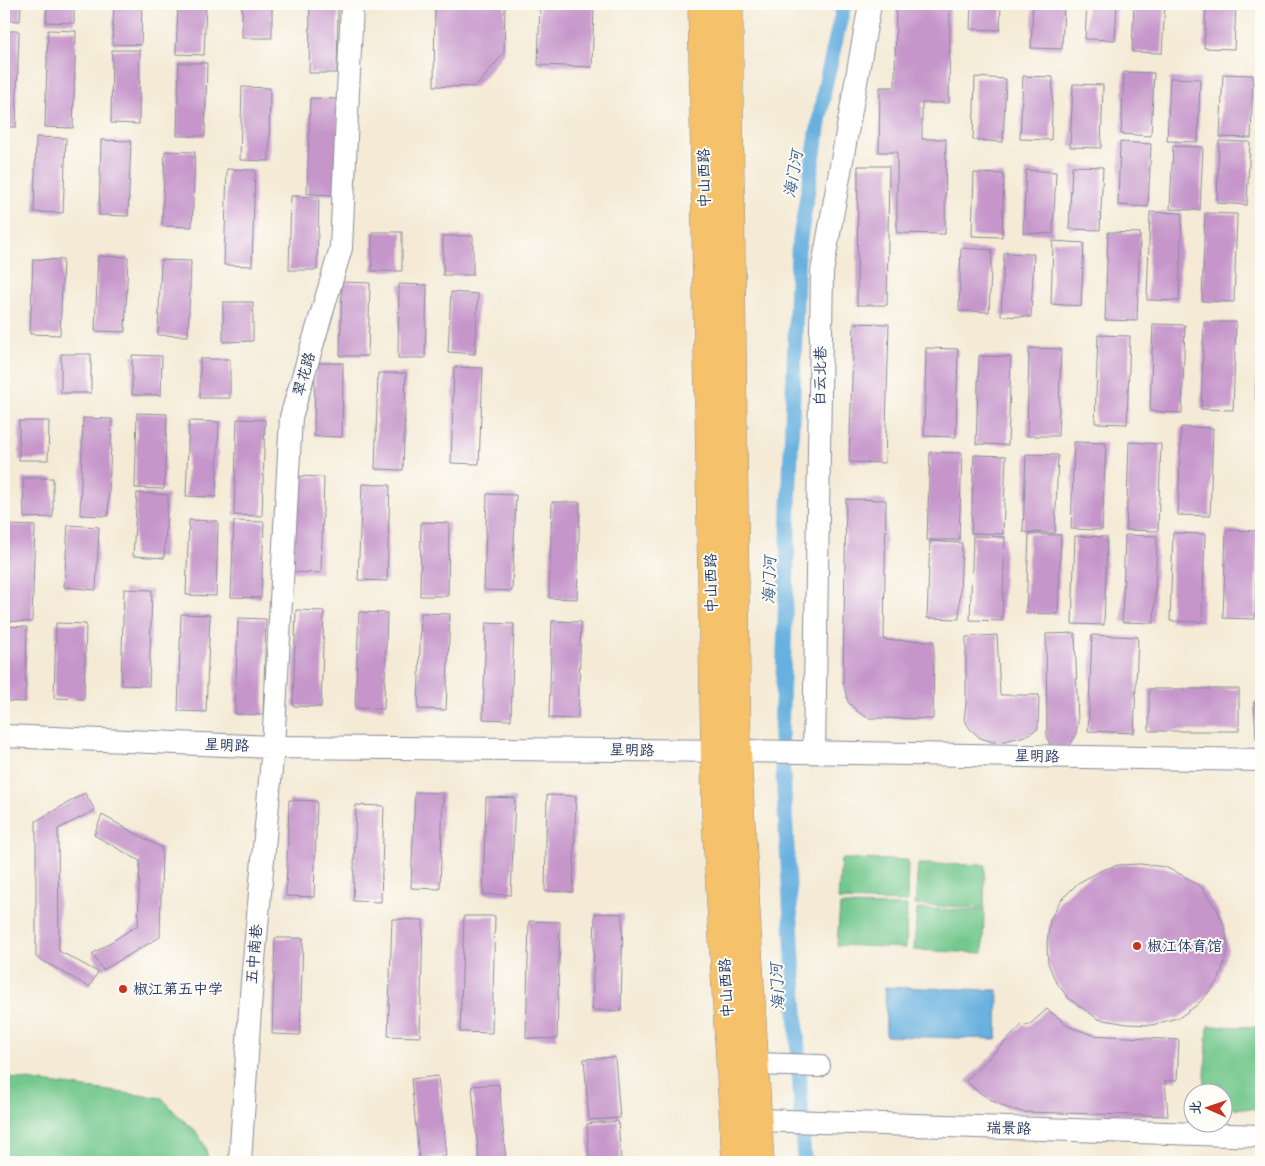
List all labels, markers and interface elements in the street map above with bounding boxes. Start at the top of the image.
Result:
water label: 海门河 [775,145,812,200]
street label: 中山西路 [690,148,718,208]
street label: 白云北巷 [806,346,834,406]
street label: 翠花路 [285,349,323,399]
street label: 中山西路 [697,553,725,613]
water label: 海门河 [754,553,784,604]
street label: 星明路 [204,731,250,759]
street label: 星明路 [609,737,655,763]
street label: 星明路 [1014,743,1060,769]
street label: 五中南巷 [238,923,270,985]
place label: 椒江体育馆 [1147,933,1222,959]
marker: 椒江体育馆 [1131,940,1143,952]
street label: 中山西路 [711,957,741,1019]
water label: 海门河 [761,959,793,1012]
place label: 椒江第五中学 [133,976,223,1002]
marker: 椒江第五中学 [117,983,129,995]
north arrow [1182,1084,1232,1134]
text: 北 [1183,1100,1208,1115]
street label: 瑞景路 [986,1114,1032,1142]

